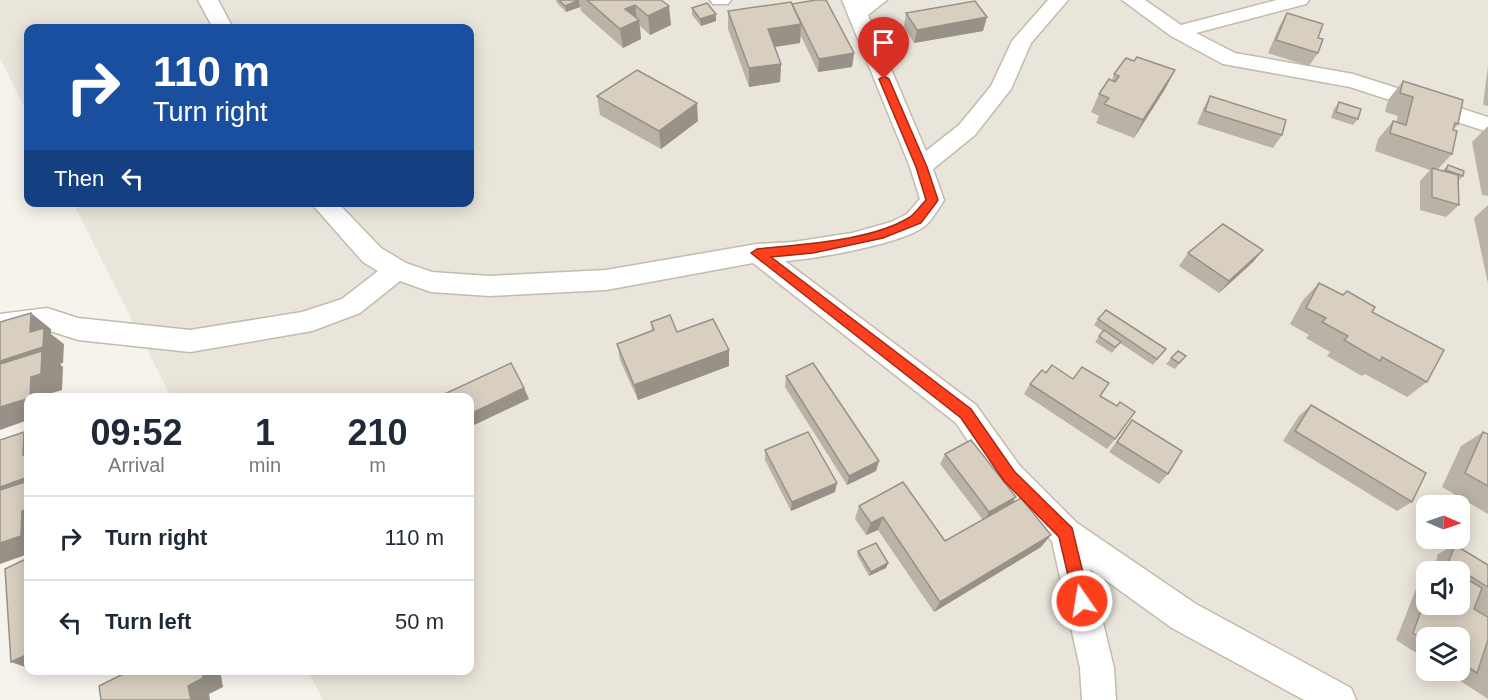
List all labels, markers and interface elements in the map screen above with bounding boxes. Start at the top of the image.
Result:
pin [858,17,909,79]
icon: arrive [867,26,900,59]
icon: right [54,48,132,126]
text: 110 m [153,48,270,95]
text: Turn right [153,97,268,127]
icon: left [116,162,149,195]
text: Then [54,166,104,191]
text: 09:52 [90,412,182,453]
text: 1 [255,412,275,453]
text: 210 [347,412,408,453]
text: Arrival [108,454,165,476]
text: min [249,454,281,476]
text: m [369,454,386,476]
north arrow [1416,495,1470,549]
map controls [1416,495,1470,681]
icon: right [54,522,87,555]
text: Turn right [105,525,207,550]
text: 110 m [384,525,444,550]
button: sound [1416,561,1470,615]
position arrow [1050,569,1114,633]
icon: left [54,606,87,639]
text: Turn left [105,609,191,634]
text: 50 m [395,609,444,634]
button: layers [1416,627,1470,681]

